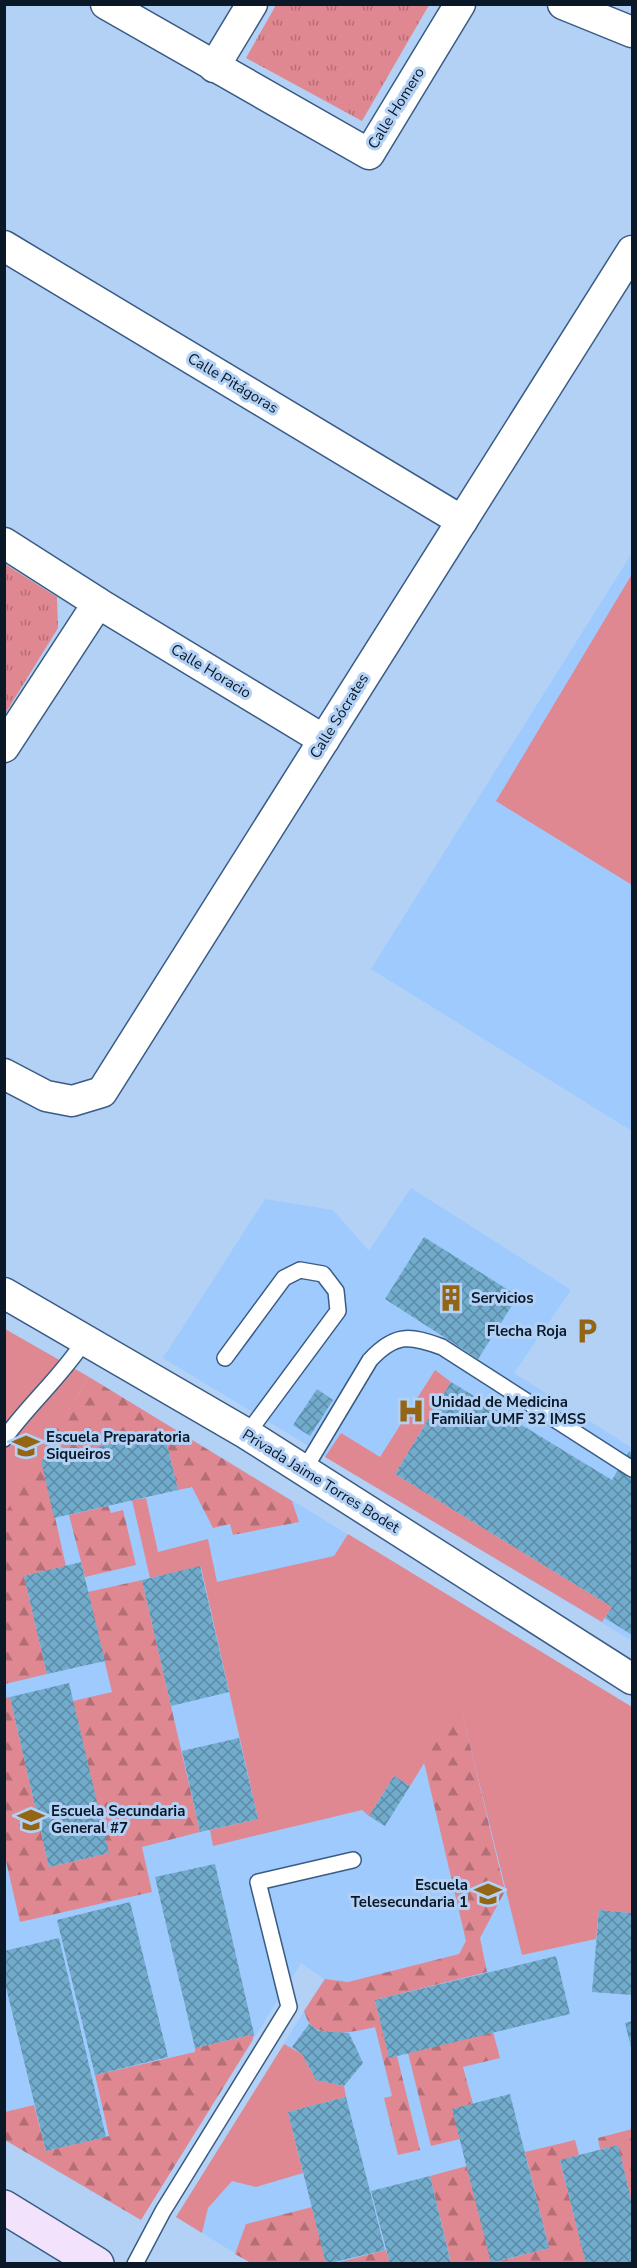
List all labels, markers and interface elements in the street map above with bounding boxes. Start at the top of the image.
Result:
street label: Calle Homero [363,63,429,153]
street label: Calle Pitágoras [184,348,282,418]
street label: Calle Horacio [167,639,255,703]
street label: Calle Sócrates [305,670,373,762]
building icon: Servicios [436,1283,466,1313]
place label: Servicios [471,1288,534,1308]
parking icon: Flecha Roja [572,1316,602,1346]
place label: Flecha Roja [487,1321,567,1341]
place label: Unidad de Medicina Familiar UMF 32 IMSS [431,1392,586,1429]
hospital icon: Unidad de Medicina Familiar UMF 32 IMSS [396,1396,426,1426]
street label: Privada Jaime Torres Bodet [239,1424,404,1538]
place label: Escuela Preparatoria Siqueiros [46,1427,190,1464]
school or university icon: Escuela Preparatoria Siqueiros [11,1431,41,1461]
place label: Escuela Secundaria General #7 [51,1801,185,1838]
school or university icon: Escuela Secundaria General #7 [16,1805,46,1835]
place label: Escuela Telesecundaria 1 [351,1875,468,1912]
school or university icon: Escuela Telesecundaria 1 [473,1879,503,1909]

